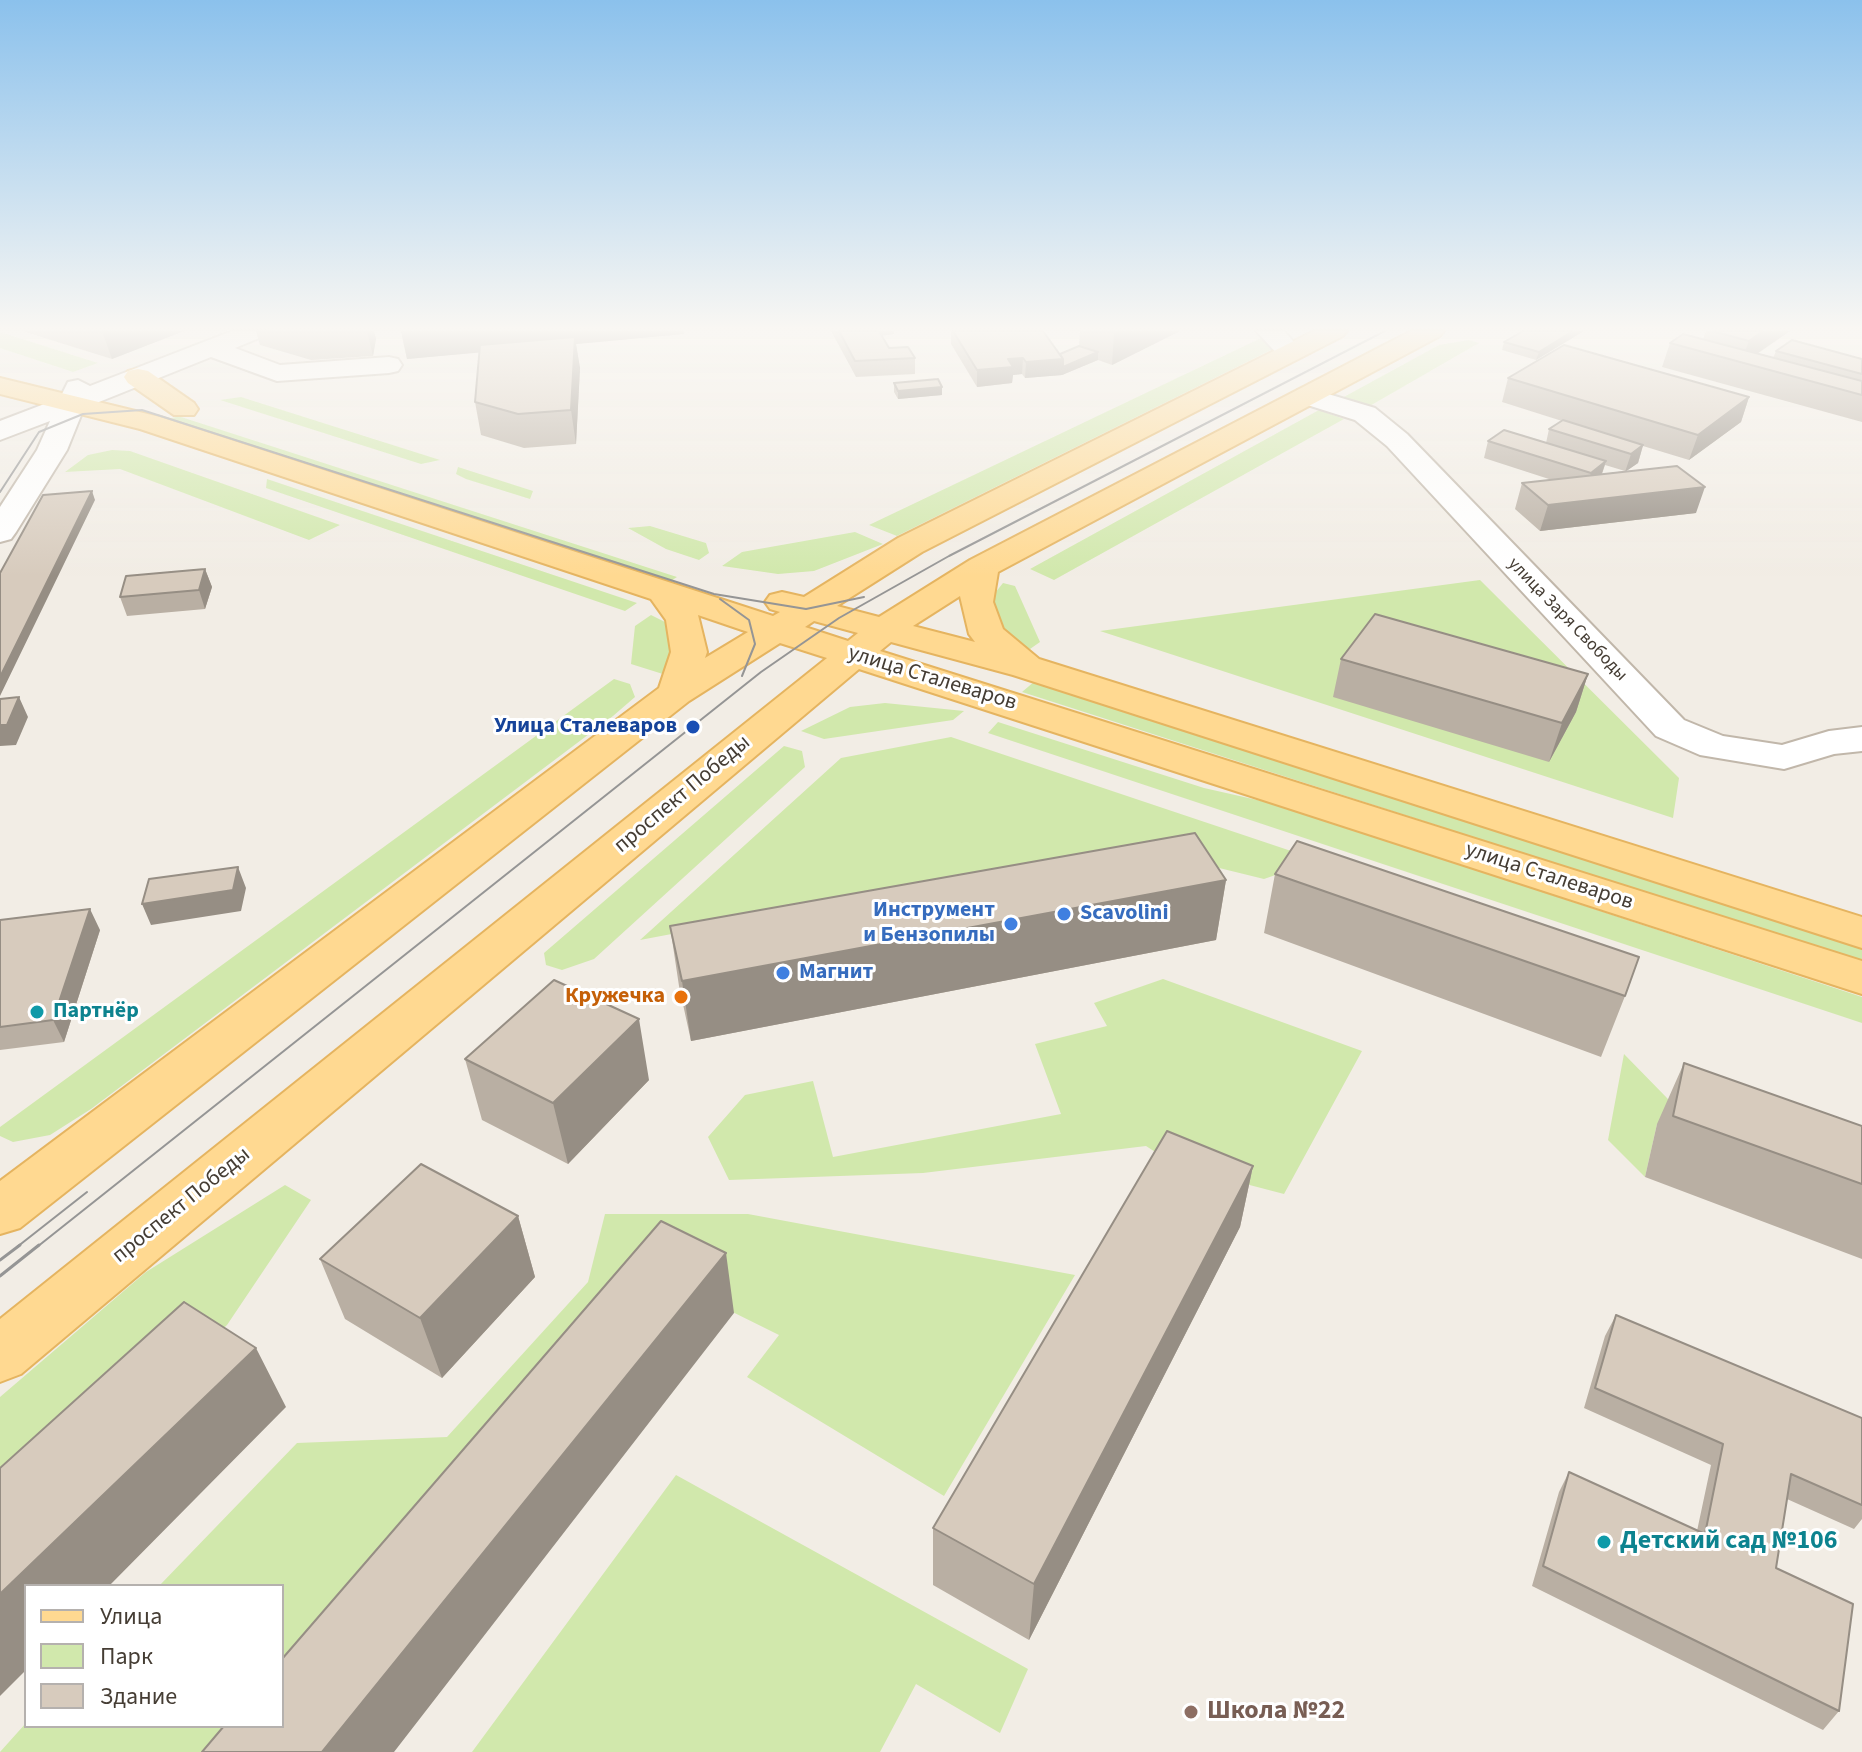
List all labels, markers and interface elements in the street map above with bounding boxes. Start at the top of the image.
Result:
street label: улица Заря Свободы [1503,554,1631,686]
street label: улица Сталеваров [844,641,1020,717]
place label: Улица Сталеваров [494,714,677,740]
marker: Улица Сталеваров [684,718,702,736]
street label: проспект Победы [609,730,757,860]
street label: улица Сталеваров [1462,837,1636,917]
place label: Инструмент и Бензопилы [863,898,995,950]
place label: Scavolini [1080,901,1168,927]
marker: Scavolini [1055,905,1073,923]
marker: Инструмент и Бензопилы [1002,915,1020,933]
place label: Магнит [799,960,873,986]
marker: Магнит [774,964,792,982]
place label: Кружечка [565,984,665,1010]
marker: Кружечка [672,988,690,1006]
place label: Партнёр [53,999,139,1025]
marker: Партнёр [28,1003,46,1021]
street label: проспект Победы [108,1142,256,1270]
place label: Детский сад №106 [1620,1526,1838,1558]
marker: Детский сад №106 [1595,1533,1613,1551]
legend [24,1584,284,1728]
text: Улица [100,1599,162,1634]
text: Парк [100,1639,153,1674]
text: Здание [100,1679,177,1714]
place label: Школа №22 [1207,1696,1345,1728]
marker: Школа №22 [1182,1703,1200,1721]

